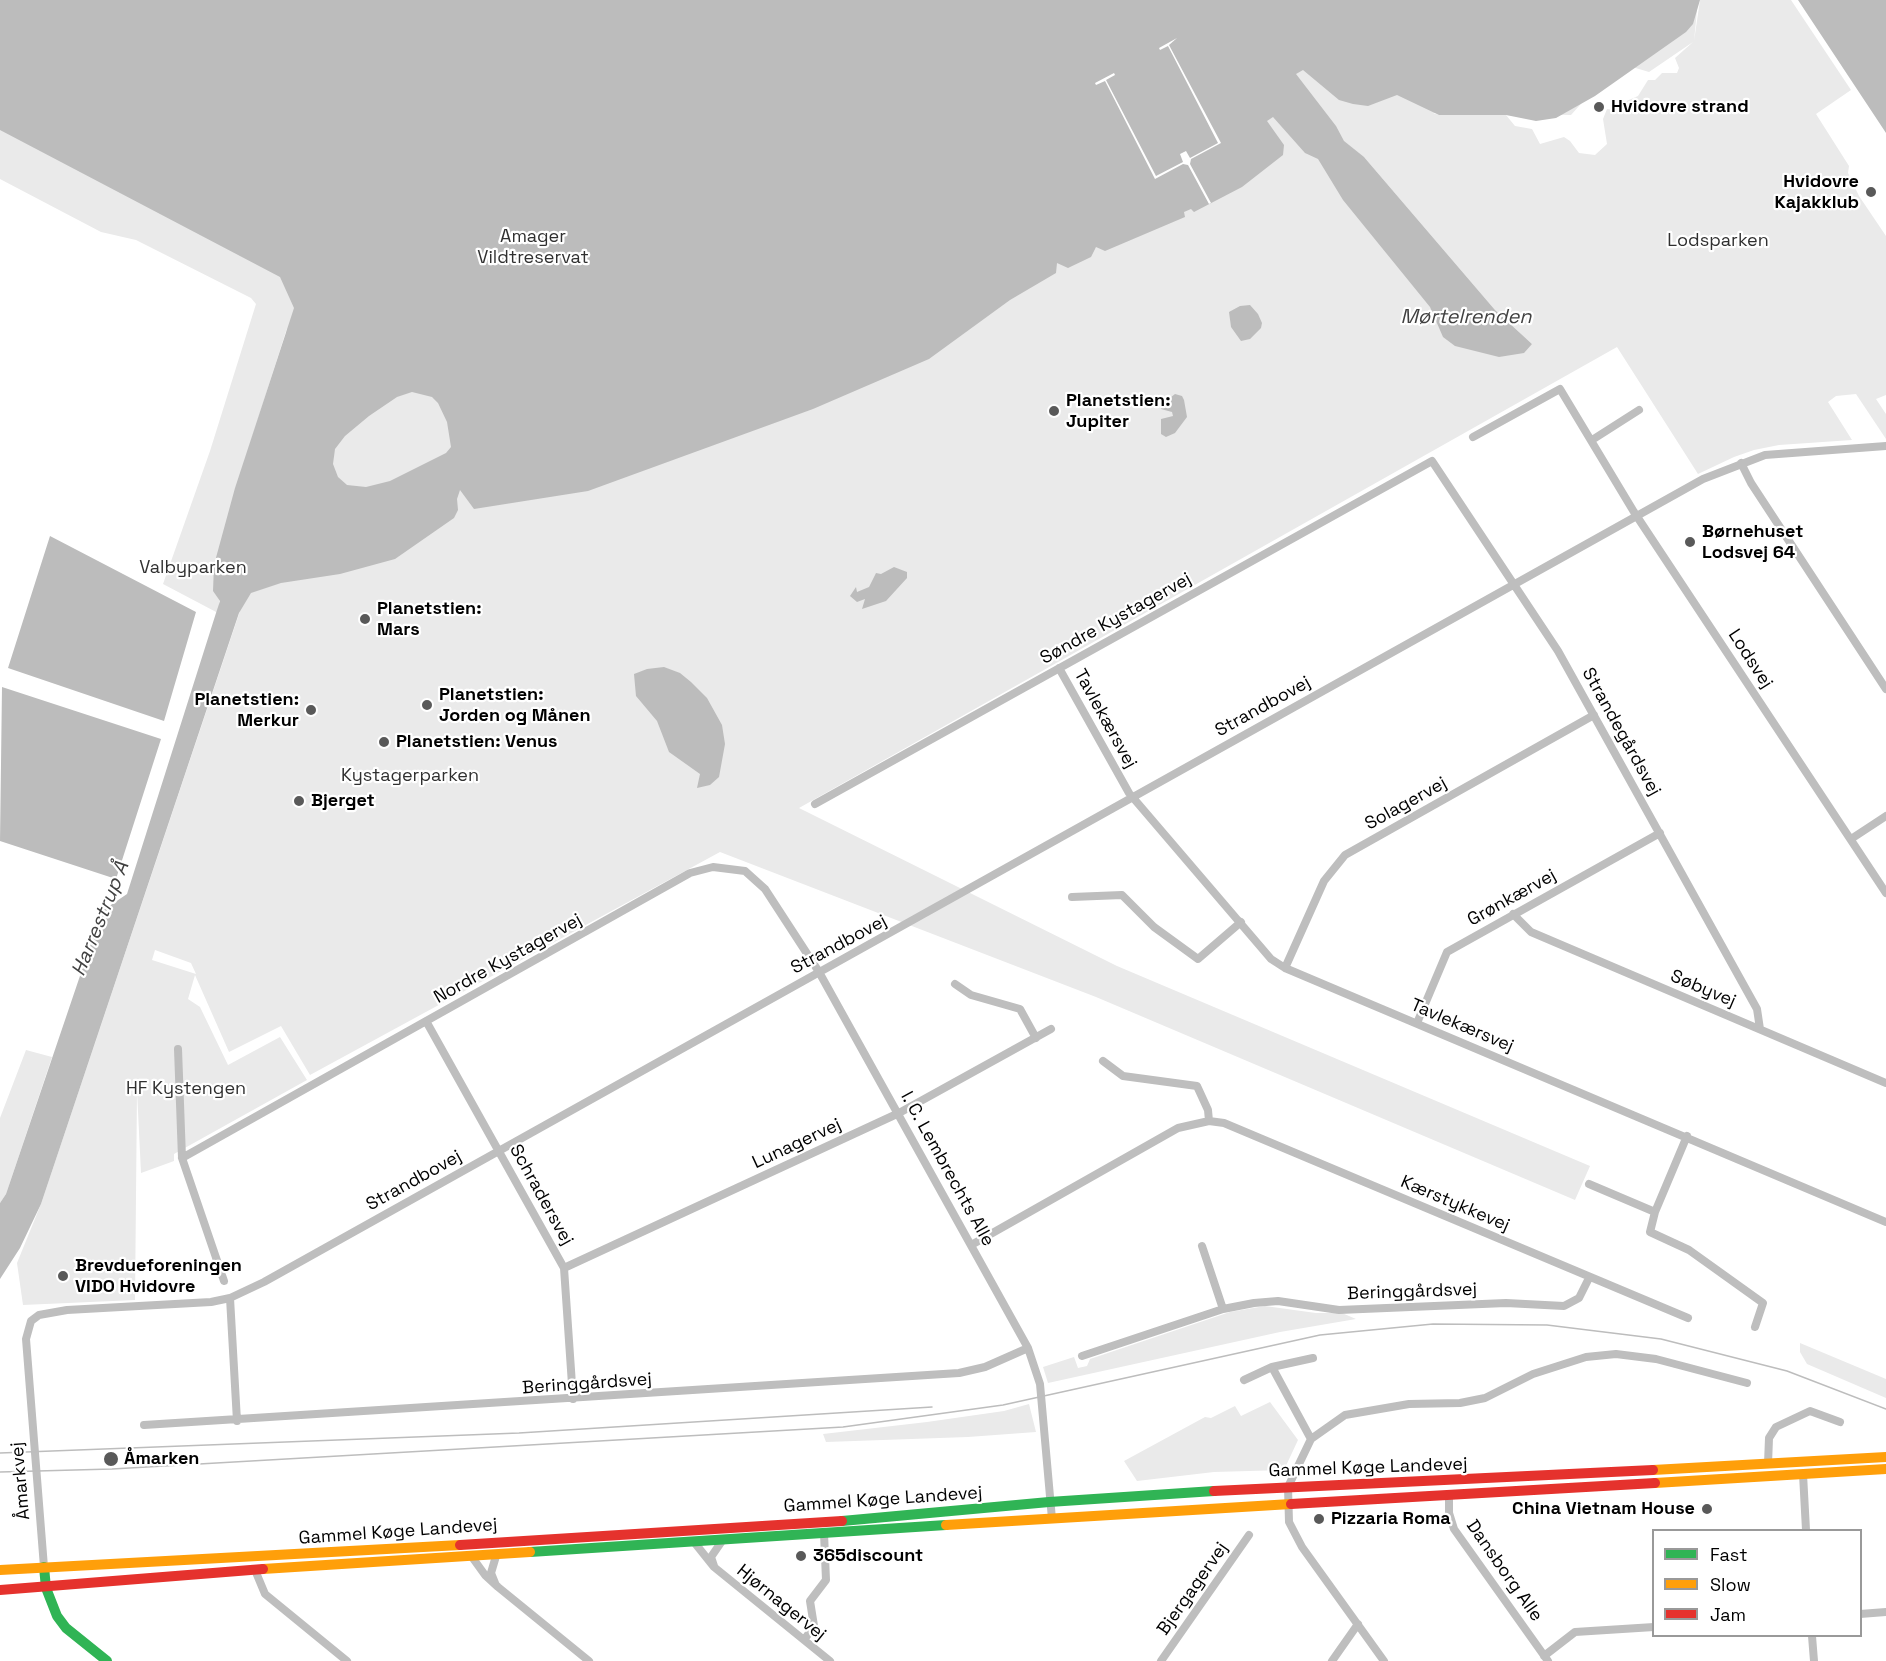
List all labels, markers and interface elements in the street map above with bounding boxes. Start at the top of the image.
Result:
place label: Hvidovre strand [1611,96,1749,118]
marker: Hvidovre strand [1592,100,1606,114]
place label: Hvidovre Kajakklub [1774,171,1859,213]
marker: Hvidovre Kajakklub [1864,185,1878,199]
park label: Amager Vildtreservat [477,226,589,268]
park label: Lodsparken [1667,230,1769,252]
water label: Mørtelrenden [1400,306,1532,330]
place label: Planetstien: Jupiter [1066,390,1171,432]
marker: Planetstien: Jupiter [1047,404,1061,418]
place label: Børnehuset Lodsvej 64 [1702,521,1803,564]
marker: Børnehuset Lodsvej 64 [1683,535,1697,549]
park label: Valbyparken [139,557,247,579]
street label: Søndre Kystagervej [1037,568,1195,670]
place label: Planetstien: Mars [377,598,482,640]
marker: Planetstien: Mars [358,612,372,626]
street label: Lodsvej [1723,625,1777,693]
street label: Strandegårdsvej [1577,664,1665,800]
street label: Tavlekærsvej [1069,666,1141,772]
street label: Strandbovej [1212,672,1314,742]
place label: Planetstien: Jorden og Månen [439,684,591,726]
place label: Planetstien: Merkur [194,689,299,732]
marker: Planetstien: Jorden og Månen [420,698,434,712]
marker: Planetstien: Merkur [304,703,318,717]
place label: Planetstien: Venus [396,731,558,753]
marker: Planetstien: Venus [377,735,391,749]
park label: Kystagerparken [341,765,479,787]
street label: Solagervej [1361,773,1451,835]
place label: Bjerget [311,790,375,812]
marker: Bjerget [292,794,306,808]
water label: Harrestrup Å [67,858,135,980]
street label: Grønkærvej [1464,865,1560,931]
street label: Nordre Kystagervej [430,909,586,1009]
street label: Strandbovej [787,911,891,979]
street label: Søbyvej [1667,966,1739,1012]
street label: Tavlekærsvej [1407,995,1517,1057]
park label: HF Kystengen [126,1078,246,1100]
street label: I. C. Lembrechts Alle [895,1088,999,1250]
street label: Lunagervej [749,1114,845,1174]
street label: Schradersvej [504,1141,578,1249]
street label: Strandbovej [363,1146,465,1216]
street label: Kærstykkevej [1397,1171,1513,1237]
place label: Brevdueforeningen VIDO Hvidovre [75,1255,242,1298]
marker: Brevdueforeningen VIDO Hvidovre [56,1269,70,1283]
street label: Beringgårdsvej [1347,1279,1477,1305]
street label: Beringgårdsvej [521,1369,653,1399]
street label: Åmarkvej [7,1441,35,1521]
place label: Åmarken [124,1448,199,1470]
marker: Åmarken [102,1450,120,1468]
street label: Gammel Køge Landevej [1268,1454,1468,1482]
street label: Gammel Køge Landevej [783,1482,983,1518]
place label: China Vietnam House [1512,1498,1695,1520]
marker: China Vietnam House [1700,1502,1714,1516]
place label: Pizzaria Roma [1331,1508,1451,1530]
marker: Pizzaria Roma [1312,1512,1326,1526]
street label: Gammel Køge Landevej [298,1514,498,1550]
street label: Dansborg Alle [1461,1516,1547,1626]
legend [1652,1529,1862,1637]
street label: Bjergagervej [1153,1538,1233,1640]
text: Fast [1710,1543,1747,1566]
place label: 365discount [813,1545,923,1567]
marker: 365discount [794,1549,808,1563]
street label: Hjørnagervej [732,1560,830,1646]
text: Slow [1710,1573,1751,1596]
text: Jam [1710,1603,1746,1626]

